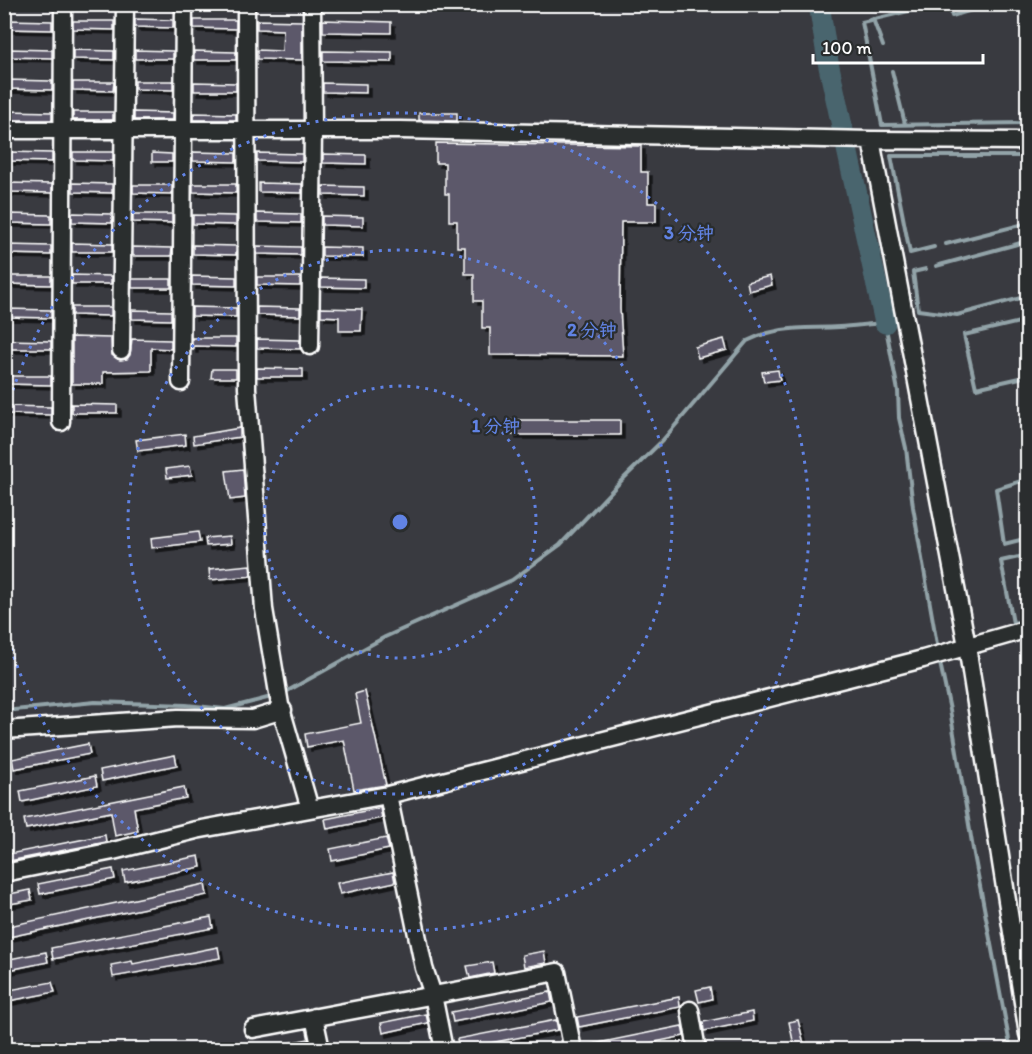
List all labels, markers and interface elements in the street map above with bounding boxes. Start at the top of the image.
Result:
scale bar [813,27,982,65]
text: 100 m [822,37,872,59]
text: 3 分钟 [664,222,714,244]
text: 2 分钟 [567,319,617,341]
text: 1 分钟 [472,415,520,437]
centre of rings [390,512,410,532]

